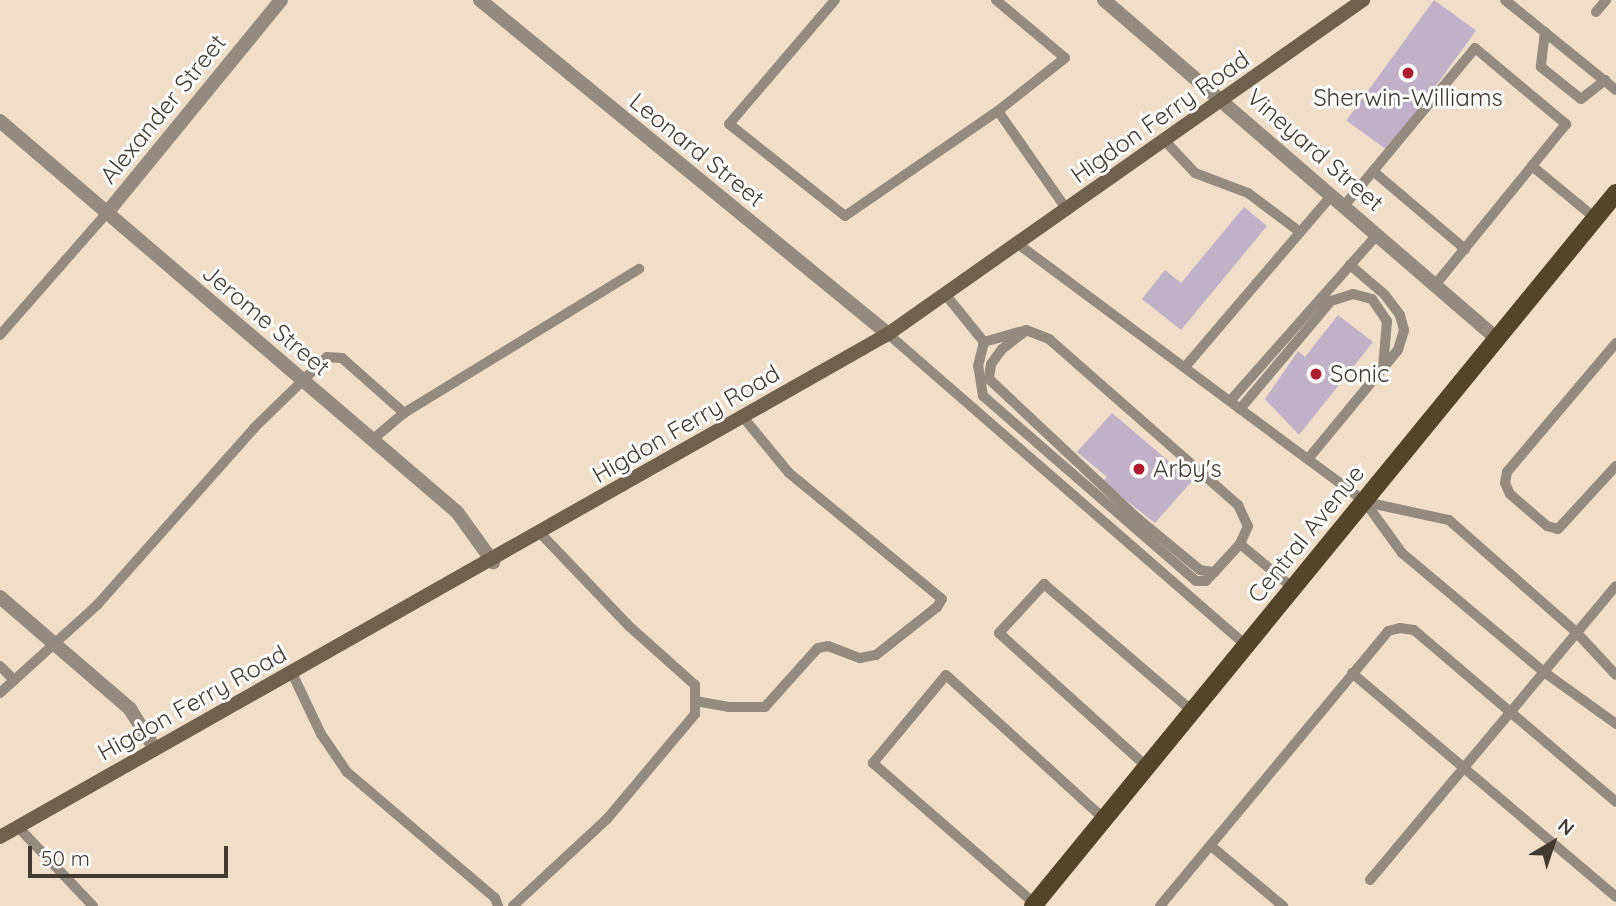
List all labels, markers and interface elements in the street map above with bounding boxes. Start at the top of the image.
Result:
street label: Alexander Street [94,29,232,189]
street label: Higdon Ferry Road [1065,45,1255,189]
marker: Sherwin-Williams [1400,65,1416,81]
street label: Vineyard Street [1241,83,1389,217]
place label: Sherwin-Williams [1313,84,1503,112]
street label: Leonard Street [624,87,770,213]
street label: Jerome Street [196,258,336,382]
street label: Higdon Ferry Road [587,359,785,489]
place label: Sonic [1330,360,1389,388]
marker: Sonic [1308,366,1324,382]
place label: Arby's [1153,455,1222,483]
street label: Central Avenue [1242,459,1370,609]
marker: Arby's [1131,461,1147,477]
street label: Higdon Ferry Road [93,639,291,767]
north arrow [1518,808,1588,878]
text: N [1553,813,1579,840]
scale bar [32,832,231,876]
text: 50 m [41,845,90,871]

